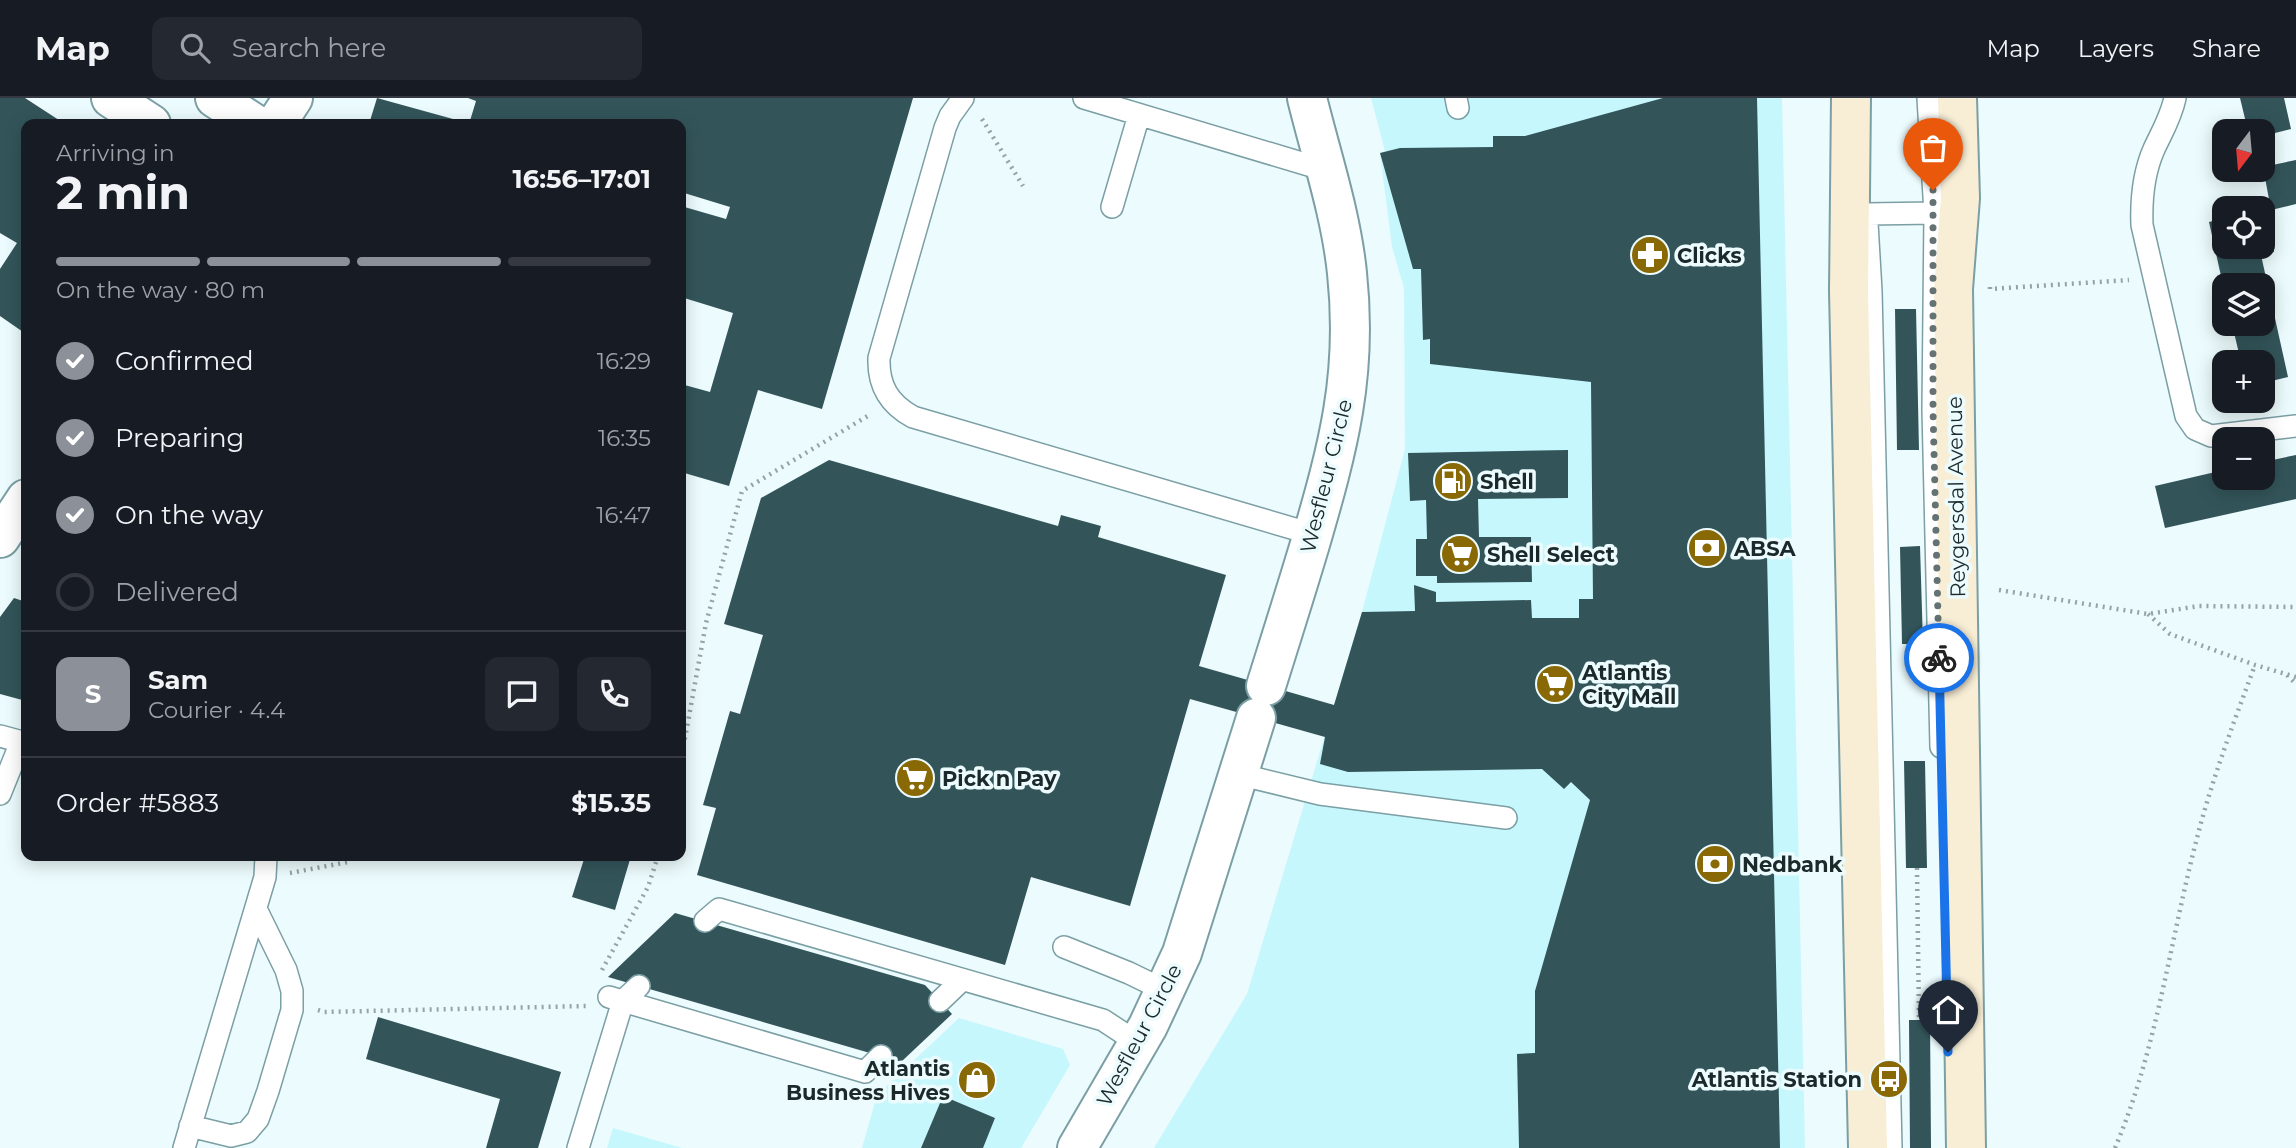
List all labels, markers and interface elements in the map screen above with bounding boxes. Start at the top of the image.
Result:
search box [152,17,642,80]
text: Map [35,28,110,68]
icon: search [176,29,214,67]
text: Search here [232,32,386,64]
text: Map [1986,34,2040,63]
text: Layers [2078,34,2154,63]
text: Share [2192,34,2261,63]
pin [1903,118,1963,190]
north arrow [2212,119,2275,182]
map controls [2212,119,2275,490]
icon: bag [1914,129,1952,167]
text: Arriving in [56,139,175,167]
text: 16:56–17:01 [512,163,651,195]
text: 2 min [56,164,190,221]
button: locate [2212,196,2275,259]
pharmacy icon: Clicks [1629,234,1671,276]
place label: Clicks [1677,243,1742,268]
button: layers [2212,273,2275,336]
text: On the way · 80 m [56,276,265,304]
icon: check [56,342,94,380]
text: Confirmed [115,345,254,377]
text: 16:29 [597,347,651,375]
button: + [2212,350,2275,413]
street label: Reygersdal Avenue [1942,396,1970,598]
street label: Wesfleur Circle [1295,397,1357,555]
icon: check [56,419,94,457]
text: Preparing [115,422,244,454]
text: 16:35 [598,424,651,452]
button: − [2212,427,2275,490]
fuel station icon: Shell [1432,460,1474,502]
place label: Shell [1480,469,1534,494]
icon: check [56,496,94,534]
text: On the way [115,499,263,531]
text: 16:47 [596,501,651,529]
bank icon: ABSA [1686,527,1728,569]
supermarket icon: Shell Select [1439,533,1481,575]
place label: ABSA [1733,536,1797,561]
place label: Shell Select [1487,542,1615,567]
text: Delivered [115,576,239,608]
courier [1904,623,1974,693]
icon: bike [1920,639,1958,677]
button: chat [485,657,559,731]
button: phone [577,657,651,731]
place label: Atlantis City Mall [1581,660,1676,709]
supermarket icon: Atlantis City Mall [1534,663,1576,705]
text: Sam [148,664,208,696]
text: S [85,678,101,710]
text: Courier · 4.4 [148,696,285,724]
supermarket icon: Pick n Pay [894,757,936,799]
place label: Pick n Pay [942,766,1057,791]
text: Order #5883 [56,787,219,819]
text: $15.35 [571,787,651,819]
bank icon: Nedbank [1694,843,1736,885]
place label: Nedbank [1742,852,1843,877]
street label: Wesfleur Circle [1091,960,1187,1110]
pin [1918,980,1978,1052]
icon: home [1929,991,1967,1029]
place label: Atlantis Business Hives [786,1056,950,1105]
bus stop icon: Atlantis Station [1868,1058,1910,1100]
shop icon: Atlantis Business Hives [956,1059,998,1101]
place label: Atlantis Station [1691,1067,1862,1092]

